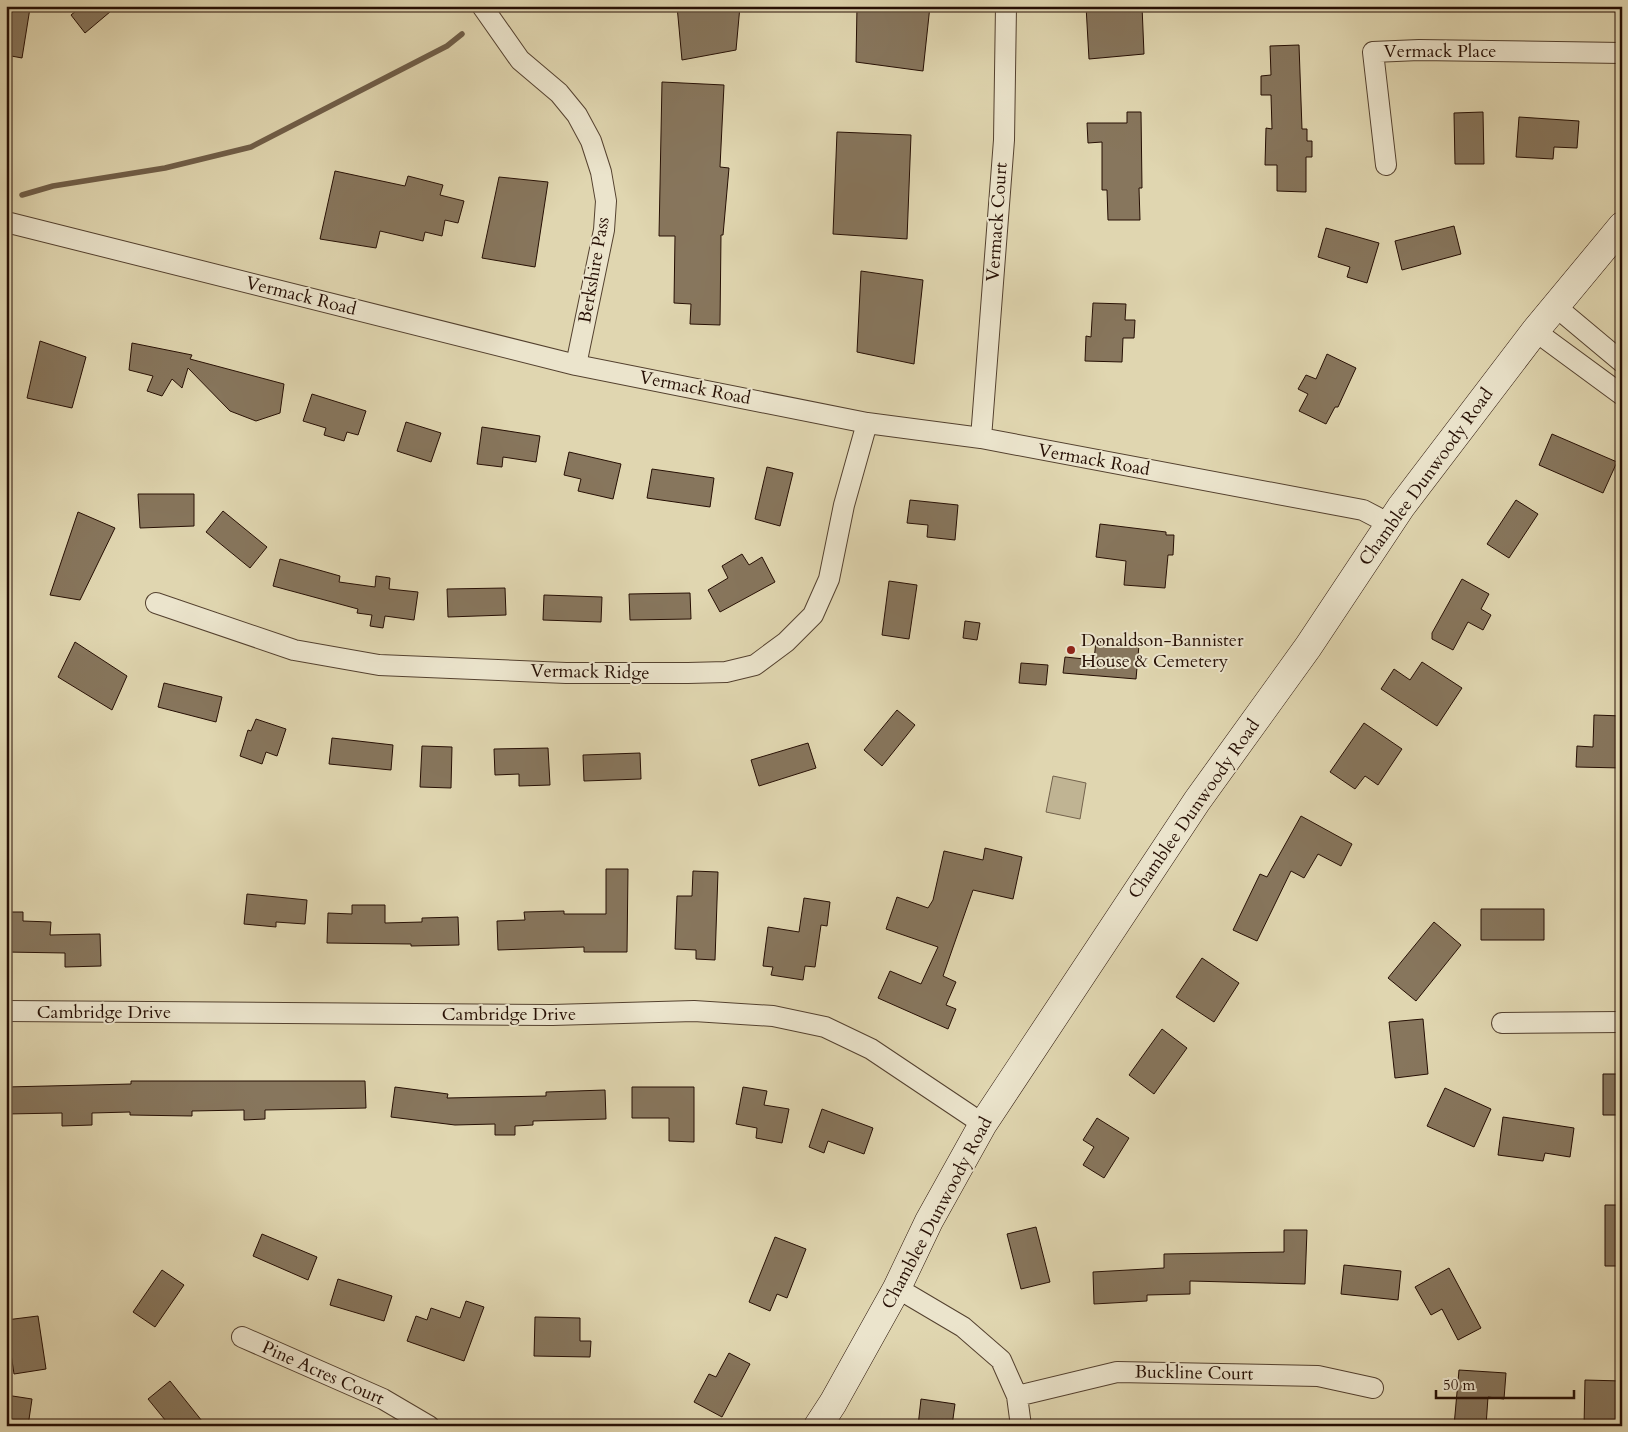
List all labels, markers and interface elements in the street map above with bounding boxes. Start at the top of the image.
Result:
street label: Vermack Place [1383,39,1497,64]
street label: Vermack Court [980,161,1014,282]
street label: Berkshire Pass [572,215,616,325]
street label: Vermack Road [243,270,359,322]
street label: Vermack Road [637,365,753,411]
street label: Chamblee Dunwoody Road [1353,383,1499,571]
street label: Vermack Road [1036,438,1152,482]
place label: Donaldson-Bannister House & Cemetery [1081,628,1244,674]
marker: Donaldson-Bannister House & Cemetery [1065,644,1077,656]
street label: Vermack Ridge [530,658,650,686]
street label: Chamblee Dunwoody Road [1122,714,1266,904]
street label: Cambridge Drive [37,1000,171,1025]
street label: Cambridge Drive [442,1002,576,1027]
street label: Chamblee Dunwoody Road [876,1112,999,1313]
street label: Pine Acres Court [258,1335,388,1411]
street label: Buckline Court [1135,1359,1254,1387]
scale bar [1436,1367,1573,1399]
text: 50 m [1443,1375,1475,1395]

